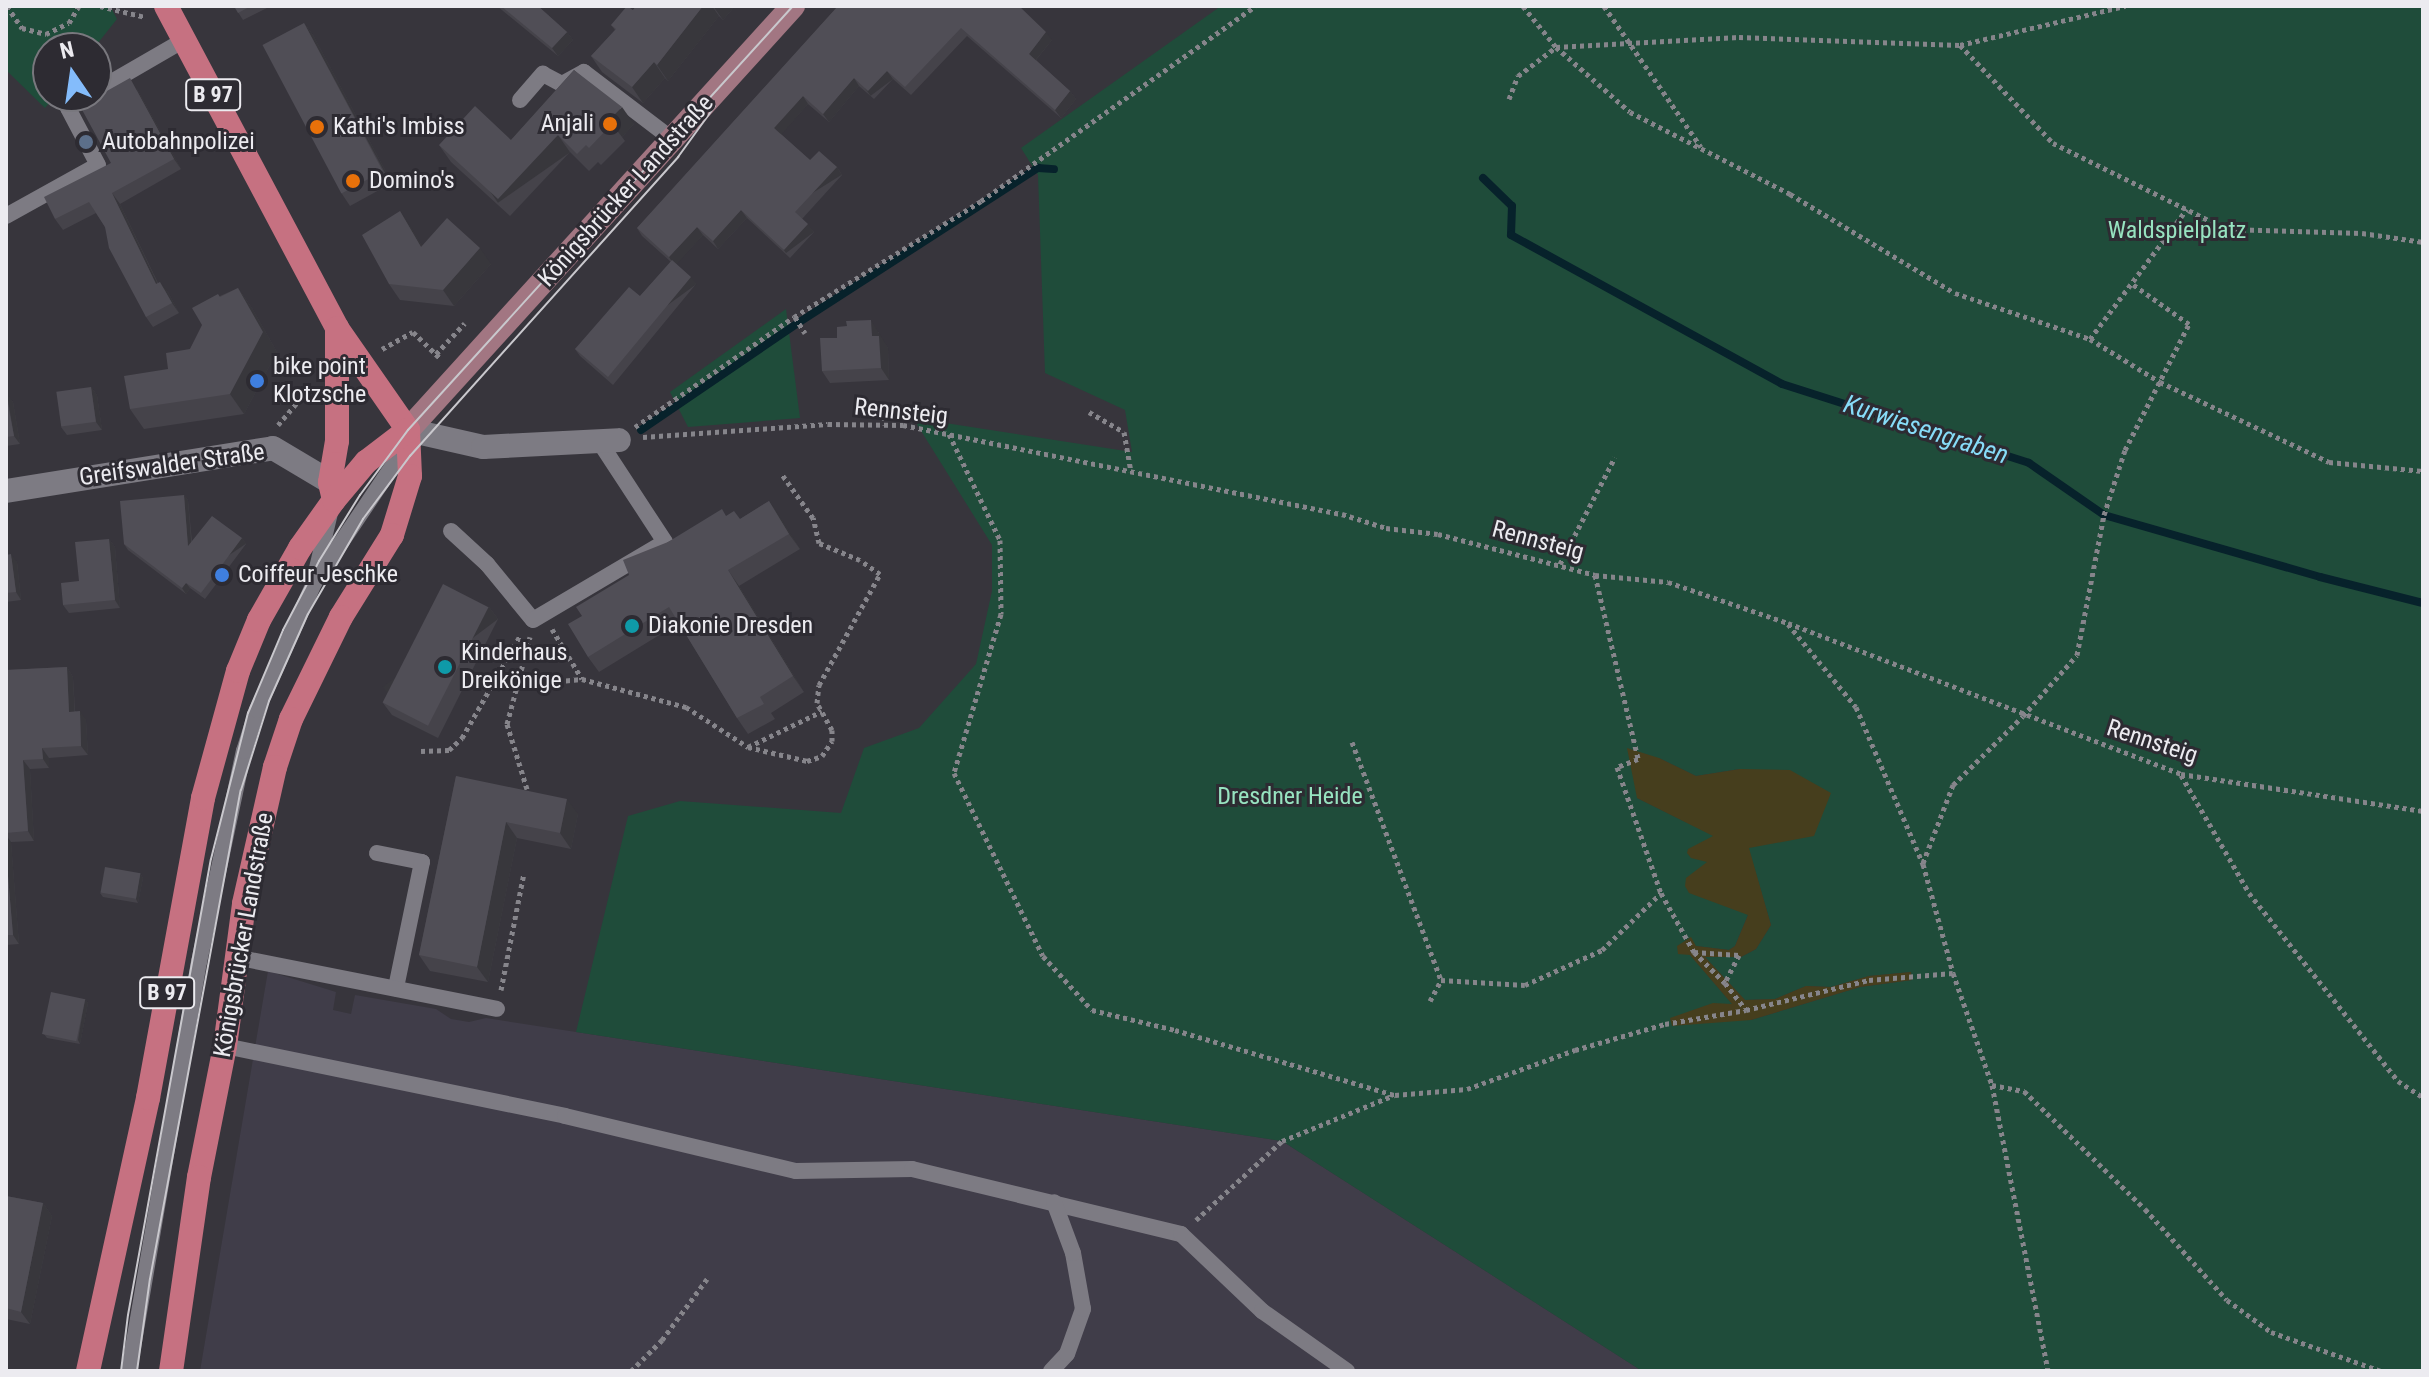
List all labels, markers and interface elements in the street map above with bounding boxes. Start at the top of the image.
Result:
north arrow [32,32,112,112]
text: N [58,36,76,64]
road number: B 97 [185,77,241,113]
street label: Königsbrücker Landstraße [532,89,720,293]
place label: Anjali [541,110,594,138]
place label: Kathi's Imbiss [333,113,465,141]
marker: Anjali [601,115,619,133]
marker: Kathi's Imbiss [308,118,326,136]
place label: Autobahnpolizei [102,128,255,156]
marker: Autobahnpolizei [77,133,95,151]
place label: Domino's [369,167,455,195]
marker: Domino's [344,172,362,190]
park label: Waldspielplatz [2108,217,2246,245]
place label: bike point Klotzsche [273,353,366,409]
marker: bike point Klotzsche [248,372,266,390]
water label: Kurwiesengraben [1840,389,2012,471]
street label: Rennsteig [853,393,949,431]
street label: Greifswalder Straße [78,438,266,492]
street label: Rennsteig [1489,515,1587,567]
place label: Coiffeur Jeschke [238,561,398,589]
marker: Coiffeur Jeschke [213,566,231,584]
place label: Diakonie Dresden [648,612,813,640]
marker: Diakonie Dresden [623,617,641,635]
place label: Kinderhaus Dreikönige [461,639,567,695]
marker: Kinderhaus Dreikönige [436,658,454,676]
street label: Rennsteig [2103,714,2201,770]
park label: Dresdner Heide [1217,783,1363,811]
street label: Königsbrücker Landstraße [208,810,280,1060]
road number: B 97 [139,975,195,1011]

